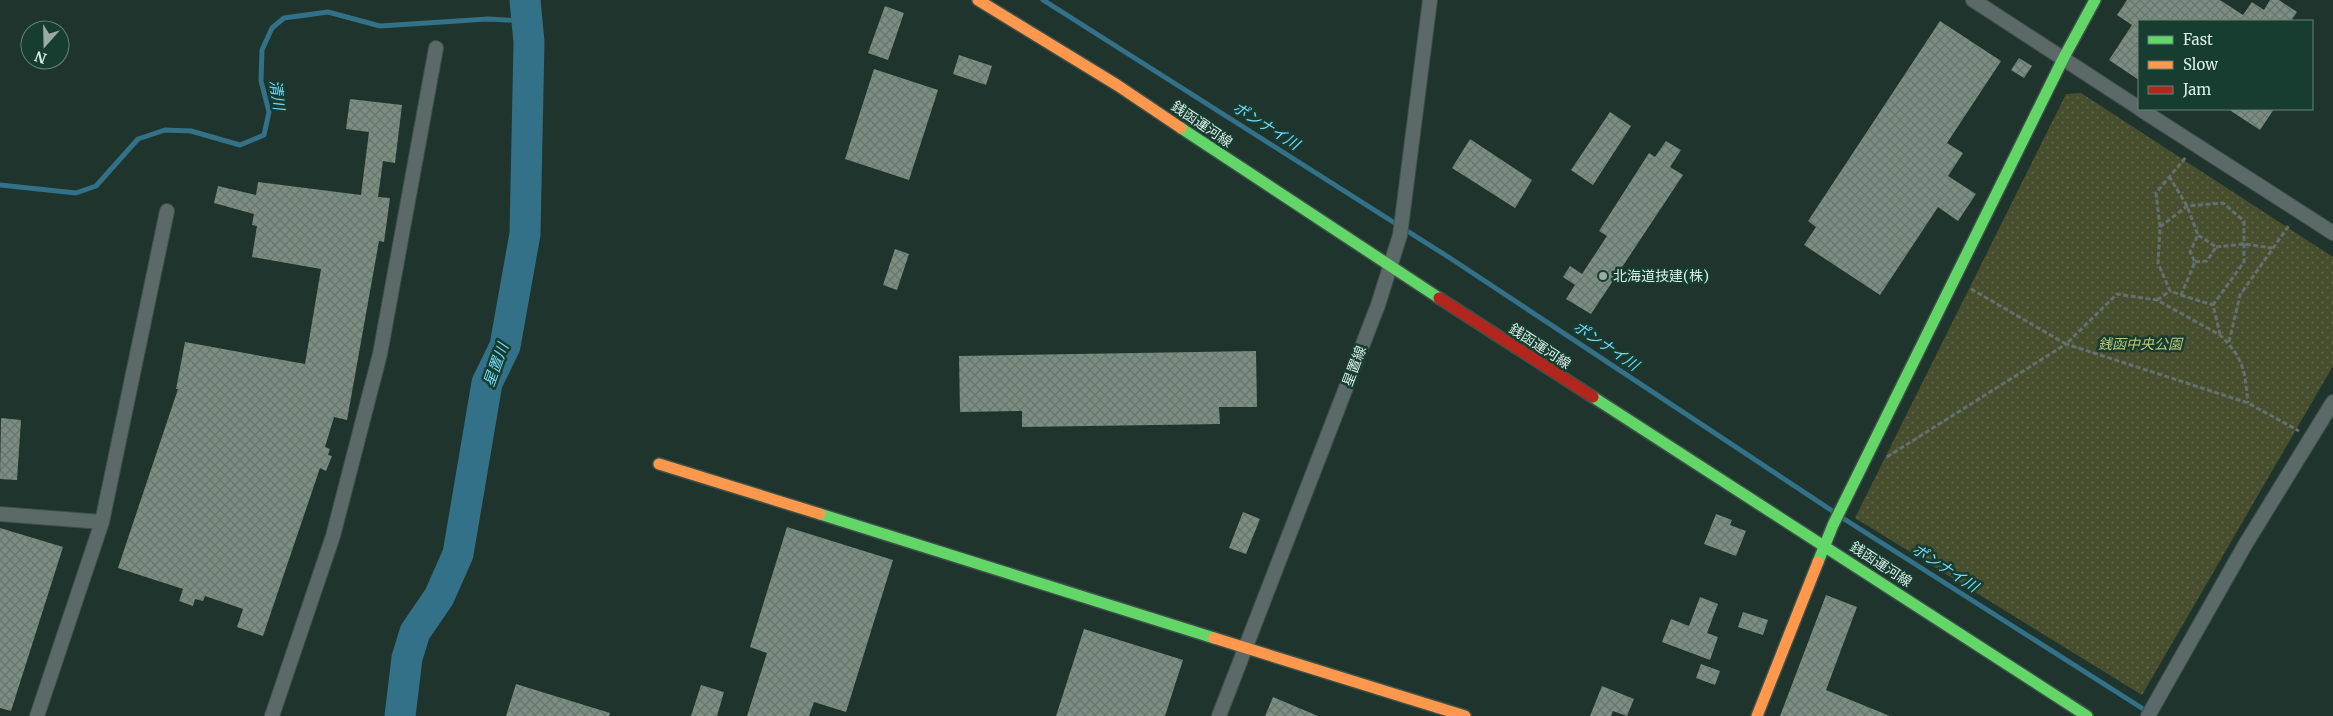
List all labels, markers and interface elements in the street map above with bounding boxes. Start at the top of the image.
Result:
north arrow [20,20,70,70]
legend [2138,20,2313,110]
text: Fast [2183,30,2213,49]
text: N [32,47,49,68]
text: Slow [2183,55,2218,74]
water label: 清川 [266,79,289,113]
text: Jam [2182,80,2211,99]
street label: 銭函運河線 [1168,97,1236,151]
water label: ポンナイ川 [1229,98,1305,155]
place label: 北海道技建(株) [1613,267,1709,285]
marker: 北海道技建(株) [1597,270,1609,282]
water label: ポンナイ川 [1570,317,1644,376]
street label: 銭函運河線 [1506,319,1574,373]
park label: 銭函中央公園 [2098,335,2184,353]
water label: 星置川 [479,339,513,389]
street label: 星置線 [1338,343,1370,389]
street label: 銭函運河線 [1847,537,1915,591]
water label: ポンナイ川 [1909,539,1984,597]

